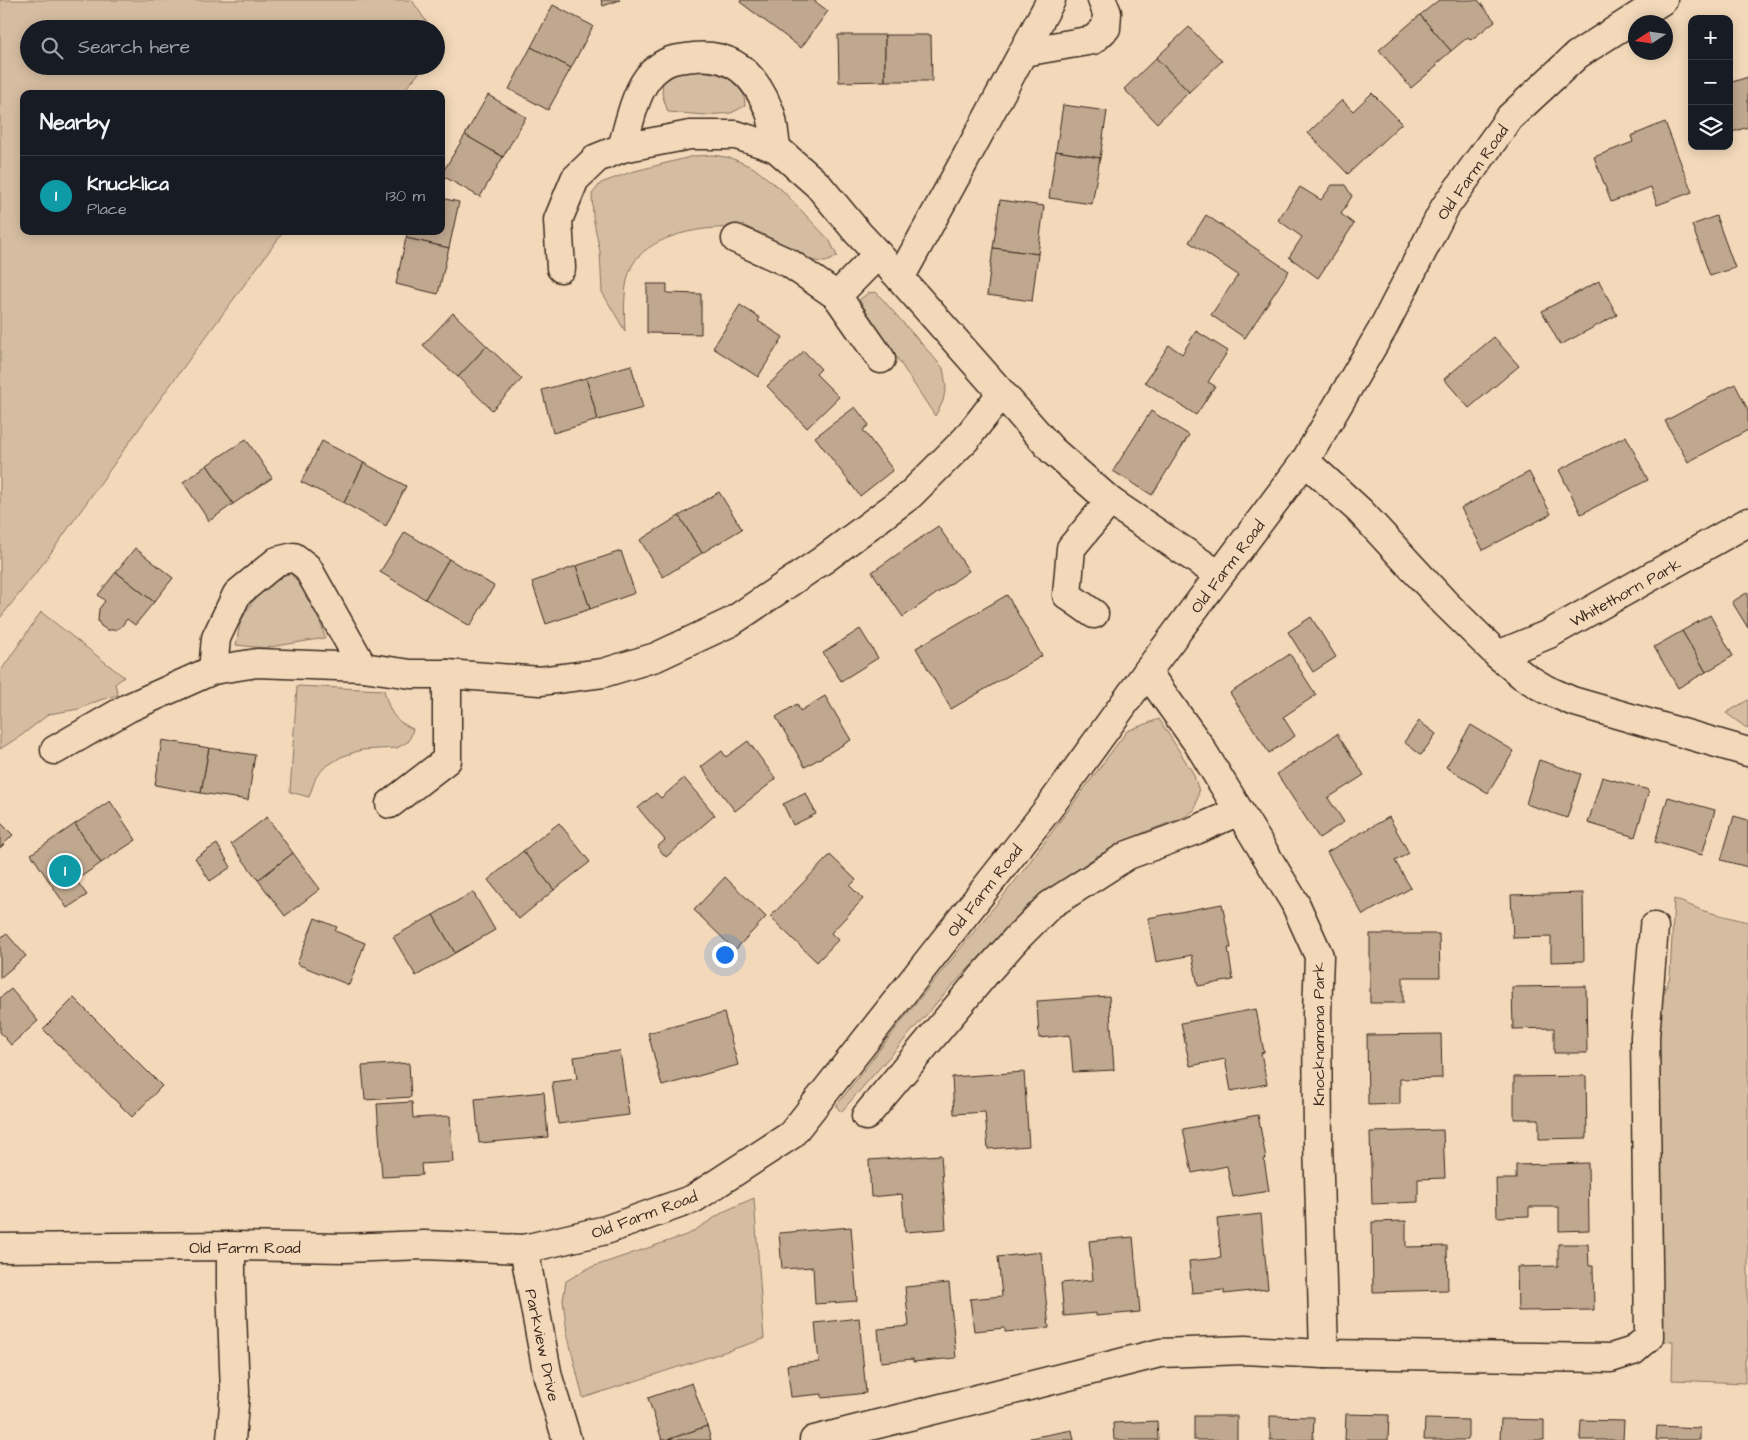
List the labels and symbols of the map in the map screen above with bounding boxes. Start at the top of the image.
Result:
north arrow [1628,15,1673,60]
street label: Old Farm Road [1432,121,1514,225]
street label: Old Farm Road [1185,515,1270,618]
street label: Whitethorn Park [1566,553,1685,633]
street label: Old Farm Road [942,840,1028,941]
pin: 1 [49,852,81,890]
your location [712,942,738,968]
street label: Knocknamona Park [1308,962,1330,1106]
street label: Old Farm Road [588,1186,700,1244]
street label: Old Farm Road [189,1237,301,1259]
street label: Parkview Drive [519,1287,565,1404]

